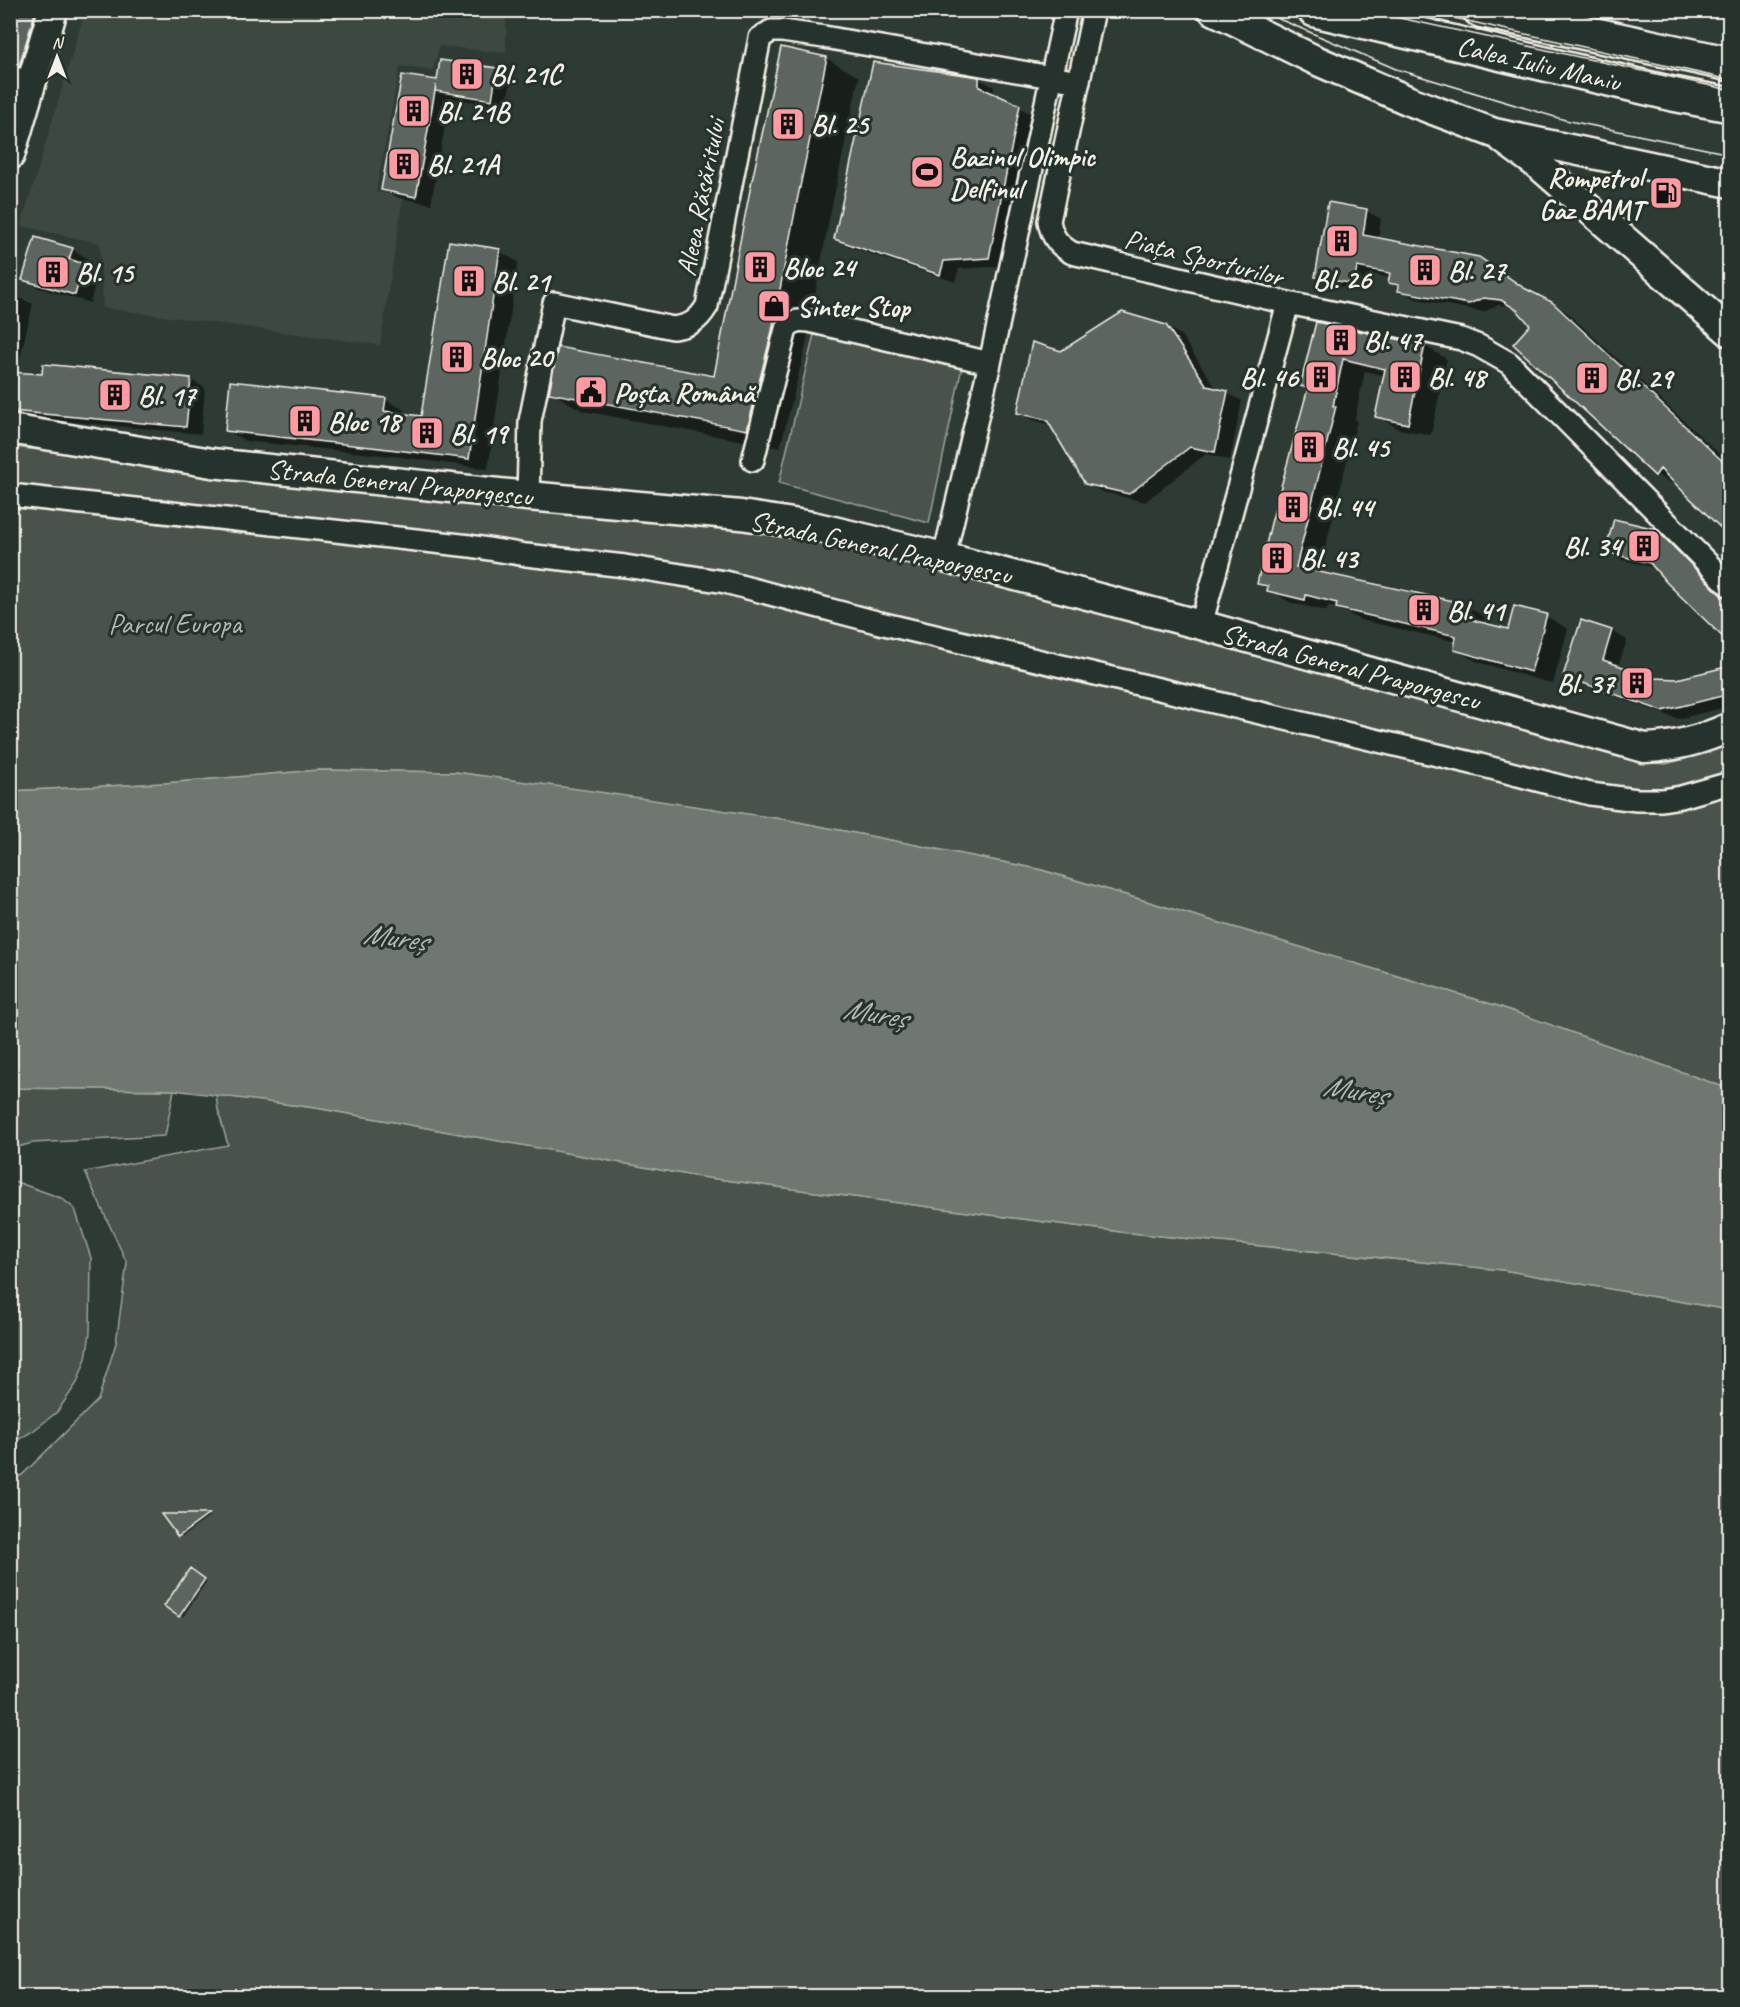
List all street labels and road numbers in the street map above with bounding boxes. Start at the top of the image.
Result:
street label: Calea Iuliu Maniu [1454,28,1626,100]
street label: Aleea Răsăritului [668,112,734,279]
street label: Piața Sporturilor [1121,221,1289,295]
street label: Strada General Praporgescu [266,451,536,514]
street label: Strada General Praporgescu [747,503,1016,593]
street label: Strada General Praporgescu [1218,615,1486,718]

